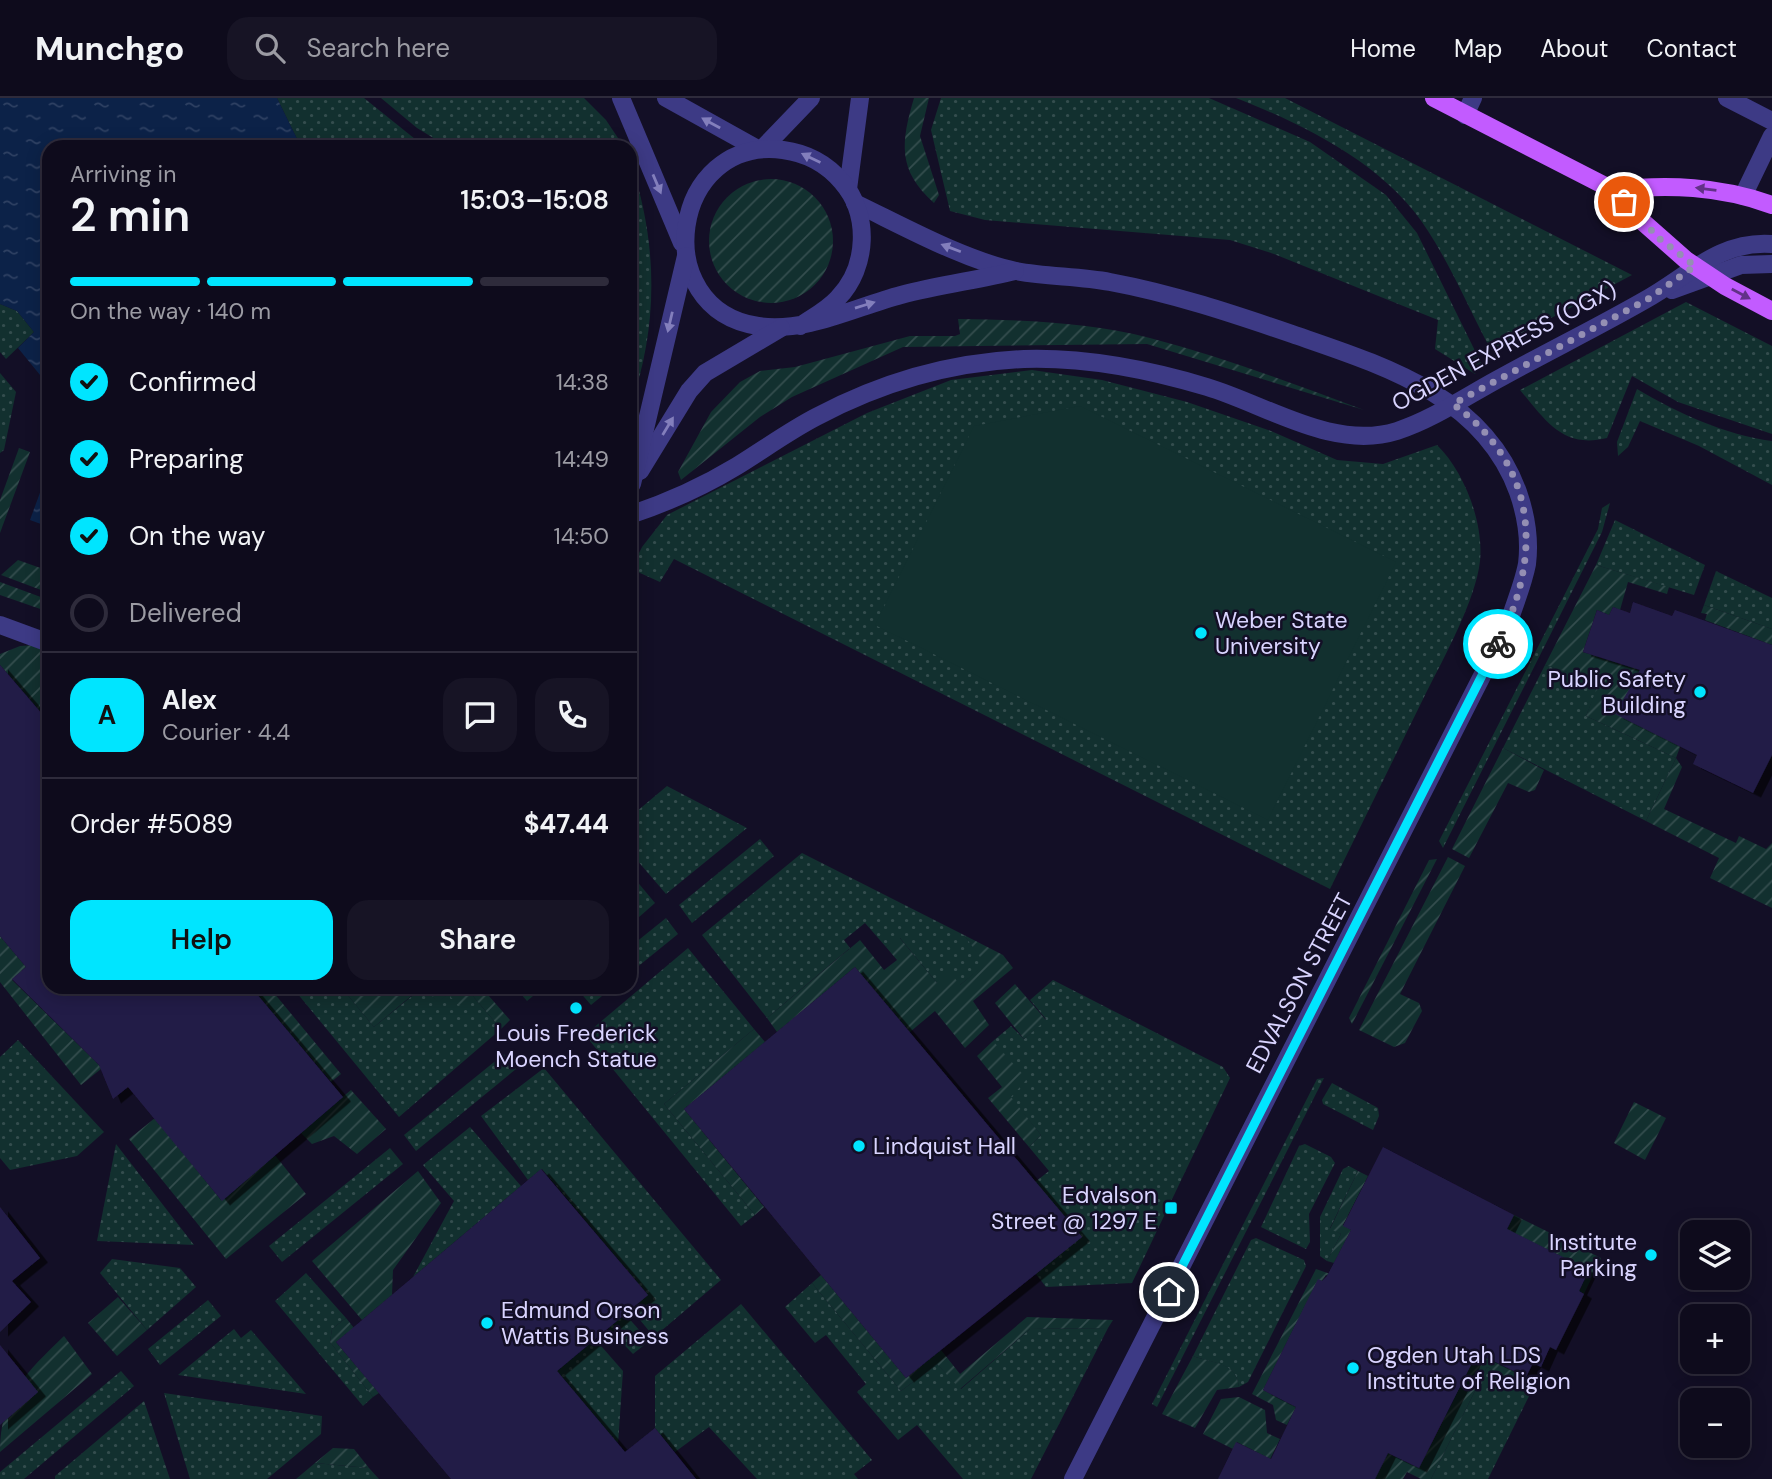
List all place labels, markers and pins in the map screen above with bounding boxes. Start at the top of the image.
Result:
pin [1594,172,1654,232]
place label: Weber State University [1215,605,1348,661]
marker: Weber State University [1193,625,1209,641]
place label: Public Safety Building [1547,664,1686,720]
marker: Public Safety Building [1692,684,1708,700]
marker: Louis Frederick Moench Statue [568,1000,584,1016]
place label: Louis Frederick Moench Statue [495,1018,657,1074]
place label: Lindquist Hall [873,1131,1016,1161]
marker: Lindquist Hall [851,1138,867,1154]
place label: Edvalson Street @ 1297 E [991,1180,1157,1236]
marker: Edvalson Street @ 1297 E [1163,1200,1179,1216]
place label: Institute Parking [1549,1227,1637,1283]
marker: Institute Parking [1643,1247,1659,1263]
pin [1139,1262,1199,1322]
place label: Edmund Orson Wattis Business [501,1295,669,1351]
marker: Edmund Orson Wattis Business [479,1315,495,1331]
place label: Ogden Utah LDS Institute of Religion [1367,1340,1571,1396]
marker: Ogden Utah LDS Institute of Religion [1345,1360,1361,1376]

